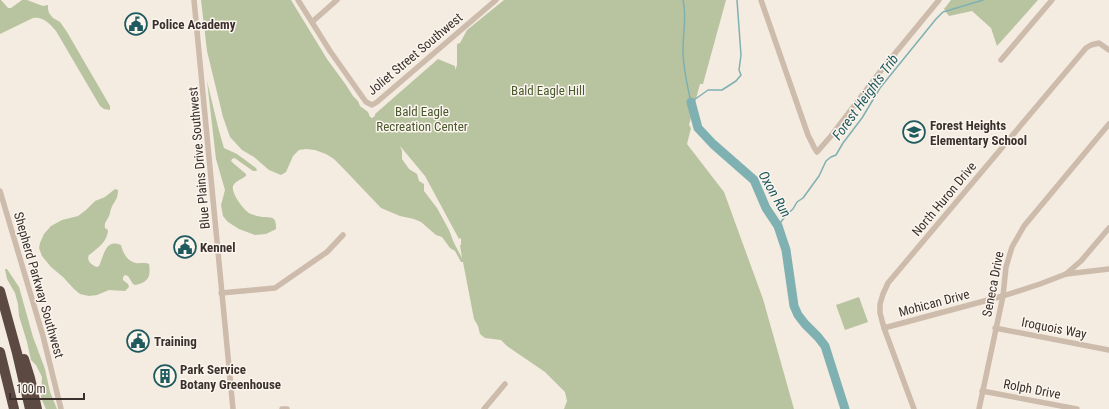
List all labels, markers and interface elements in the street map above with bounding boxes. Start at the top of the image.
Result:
street label: Joliet Street Southwest [365,10,466,98]
public building icon: Police Academy [123,11,149,37]
place label: Police Academy [152,17,236,32]
water label: Forest Heights Trib [829,51,902,143]
park label: Bald Eagle Hill [511,83,585,98]
street label: Blue Plains Drive Southwest [185,86,213,230]
park label: Bald Eagle Recreation Center [376,104,468,134]
place label: Forest Heights Elementary School [930,118,1027,148]
school or university icon: Forest Heights Elementary School [901,119,927,145]
street label: North Huron Drive [909,159,979,239]
water label: Oxon Run [755,168,795,220]
street label: Shepherd Parkway Southwest [11,210,67,360]
public building icon: Kennel [172,234,198,260]
place label: Kennel [200,240,236,255]
street label: Seneca Drive [979,250,1007,318]
street label: Mohican Drive [897,286,971,320]
street label: Iroquois Way [1020,314,1088,342]
public building icon: Training [125,328,151,354]
place label: Training [154,334,197,349]
place label: Park Service Botany Greenhouse [180,362,281,392]
building icon: Park Service Botany Greenhouse [152,363,178,389]
scale bar [10,375,84,401]
street label: Rolph Drive [1002,376,1062,402]
text: 100 m [16,382,46,396]

